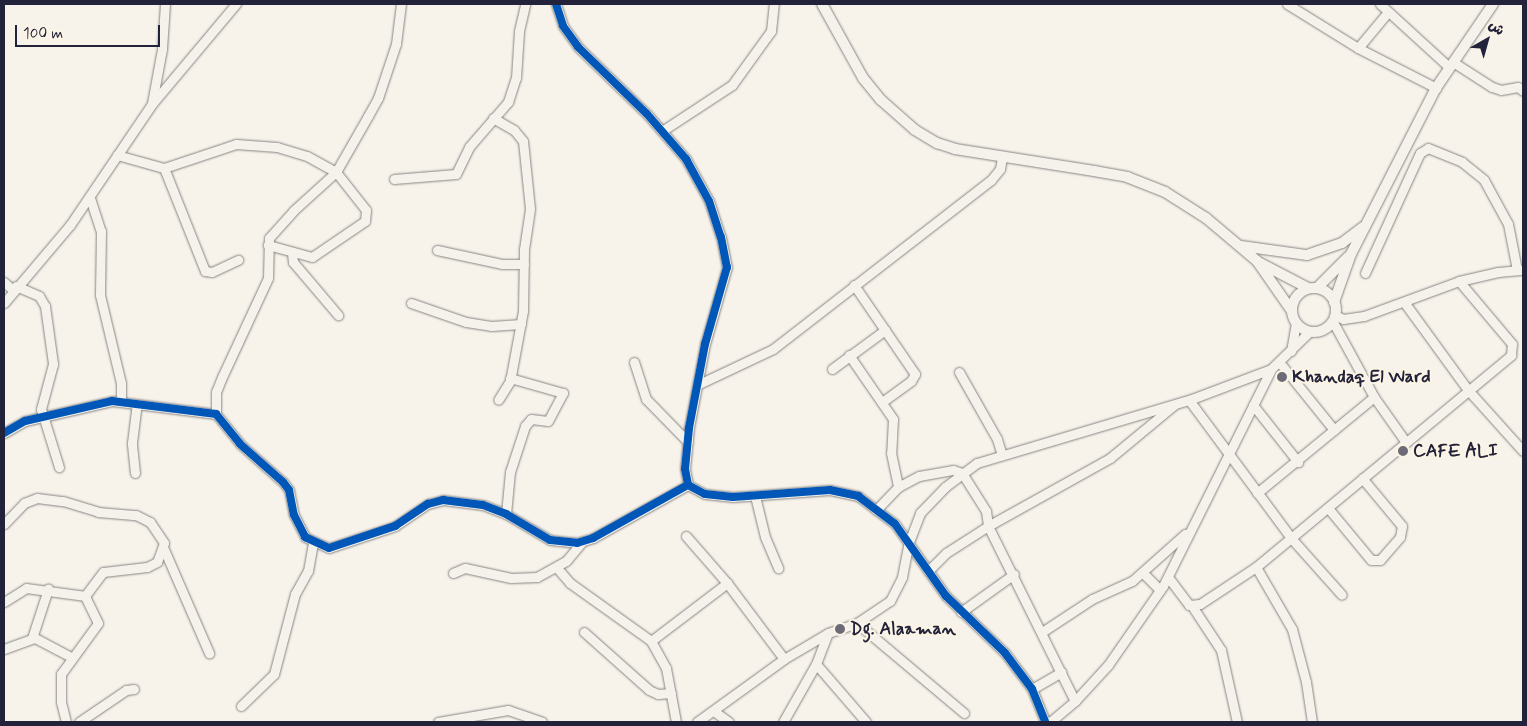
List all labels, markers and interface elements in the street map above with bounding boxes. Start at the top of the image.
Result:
scale bar [18,15,162,47]
north arrow [1462,15,1512,65]
text: ش [1485,16,1508,40]
text: 100 m [23,24,63,44]
place label: Khandaq El Ward [1292,366,1432,388]
marker: Khandaq El Ward [1276,371,1288,383]
place label: CAFE ALI [1413,440,1499,462]
marker: CAFE ALI [1397,445,1409,457]
place label: Dg. Alaaman [850,618,956,640]
marker: Dg. Alaaman [834,623,846,635]

